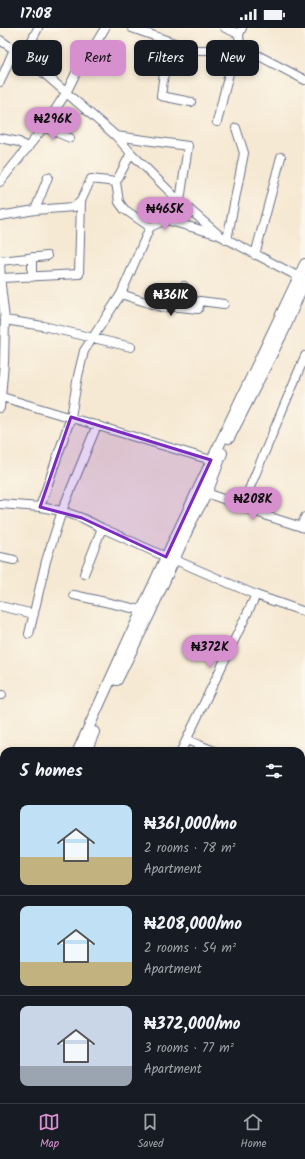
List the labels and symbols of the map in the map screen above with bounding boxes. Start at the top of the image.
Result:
pin: ₦296K [25,107,81,141]
pin: ₦465K [137,197,193,231]
pin: ₦361K [143,283,199,317]
pin: ₦208K [225,487,281,521]
pin: ₦372K [182,635,238,669]

